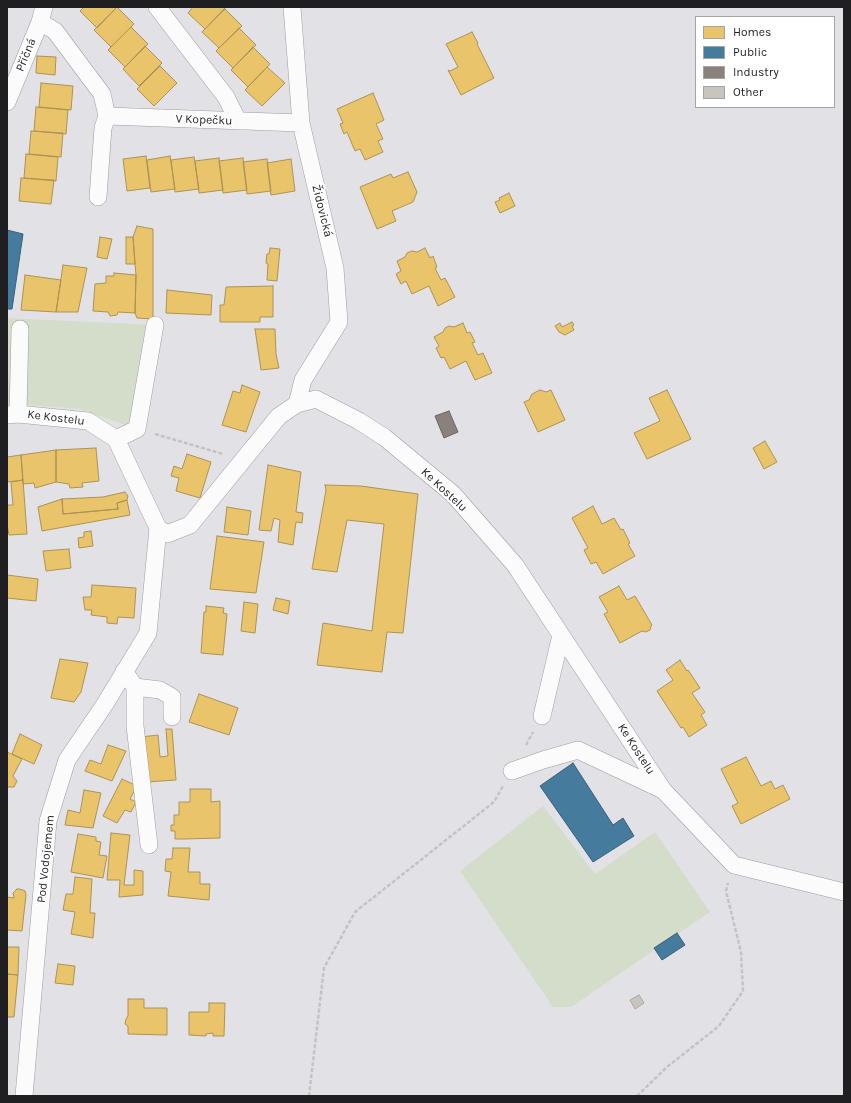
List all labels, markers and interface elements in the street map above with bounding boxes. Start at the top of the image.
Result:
legend [695,16,835,108]
text: Homes [733,25,771,39]
street label: Příčná [13,36,39,74]
text: Public [733,45,767,59]
text: Industry [733,65,779,79]
text: Other [733,85,763,99]
street label: V Kopečku [175,112,233,128]
street label: Židovická [309,183,335,239]
street label: Ke Kostelu [26,407,86,429]
street label: Ke Kostelu [418,465,470,515]
street label: Ke Kostelu [614,721,658,777]
street label: Pod Vodojemem [34,814,58,904]

